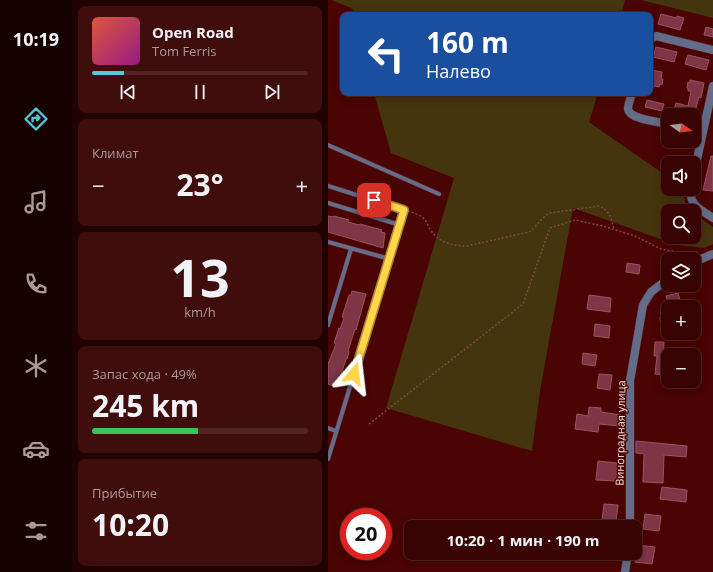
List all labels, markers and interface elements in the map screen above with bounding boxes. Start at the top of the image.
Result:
text: Open Road [152,22,234,42]
text: 160 m [426,23,509,61]
text: 10:19 [13,27,59,51]
icon: left [360,28,412,80]
text: Tom Ferris [152,42,217,60]
text: Налево [426,59,491,83]
icon: previous [117,81,139,103]
icon: pause [189,81,211,103]
icon: next [261,81,283,103]
icon: directions [22,105,50,133]
north arrow [661,108,701,148]
map controls [661,108,701,388]
text: Климат [92,144,139,162]
button: sound [661,156,701,196]
text: 23° [176,164,224,205]
text: − [92,170,105,200]
text: + [295,170,308,200]
pin [357,183,391,217]
icon: music [22,188,50,216]
icon: arrive [363,189,385,211]
button: search [661,204,701,244]
text: 13 [170,241,230,312]
button: layers [661,252,701,292]
icon: phone [22,270,50,298]
button: + [661,300,701,340]
text: km/h [184,303,216,321]
button: − [661,348,701,388]
icon: climate [22,352,50,380]
position arrow [333,353,375,395]
text: Запас хода · 49% [92,365,197,383]
street label: Виноградная улица [612,380,628,486]
text: 245 km [92,385,199,426]
icon: car [22,435,50,463]
text: Прибытие [92,484,157,502]
text: 10:20 [92,504,169,545]
speed limit sign: 20 [340,508,392,560]
icon: filters [22,517,50,545]
text: 10:20 · 1 мин · 190 m [447,530,599,550]

